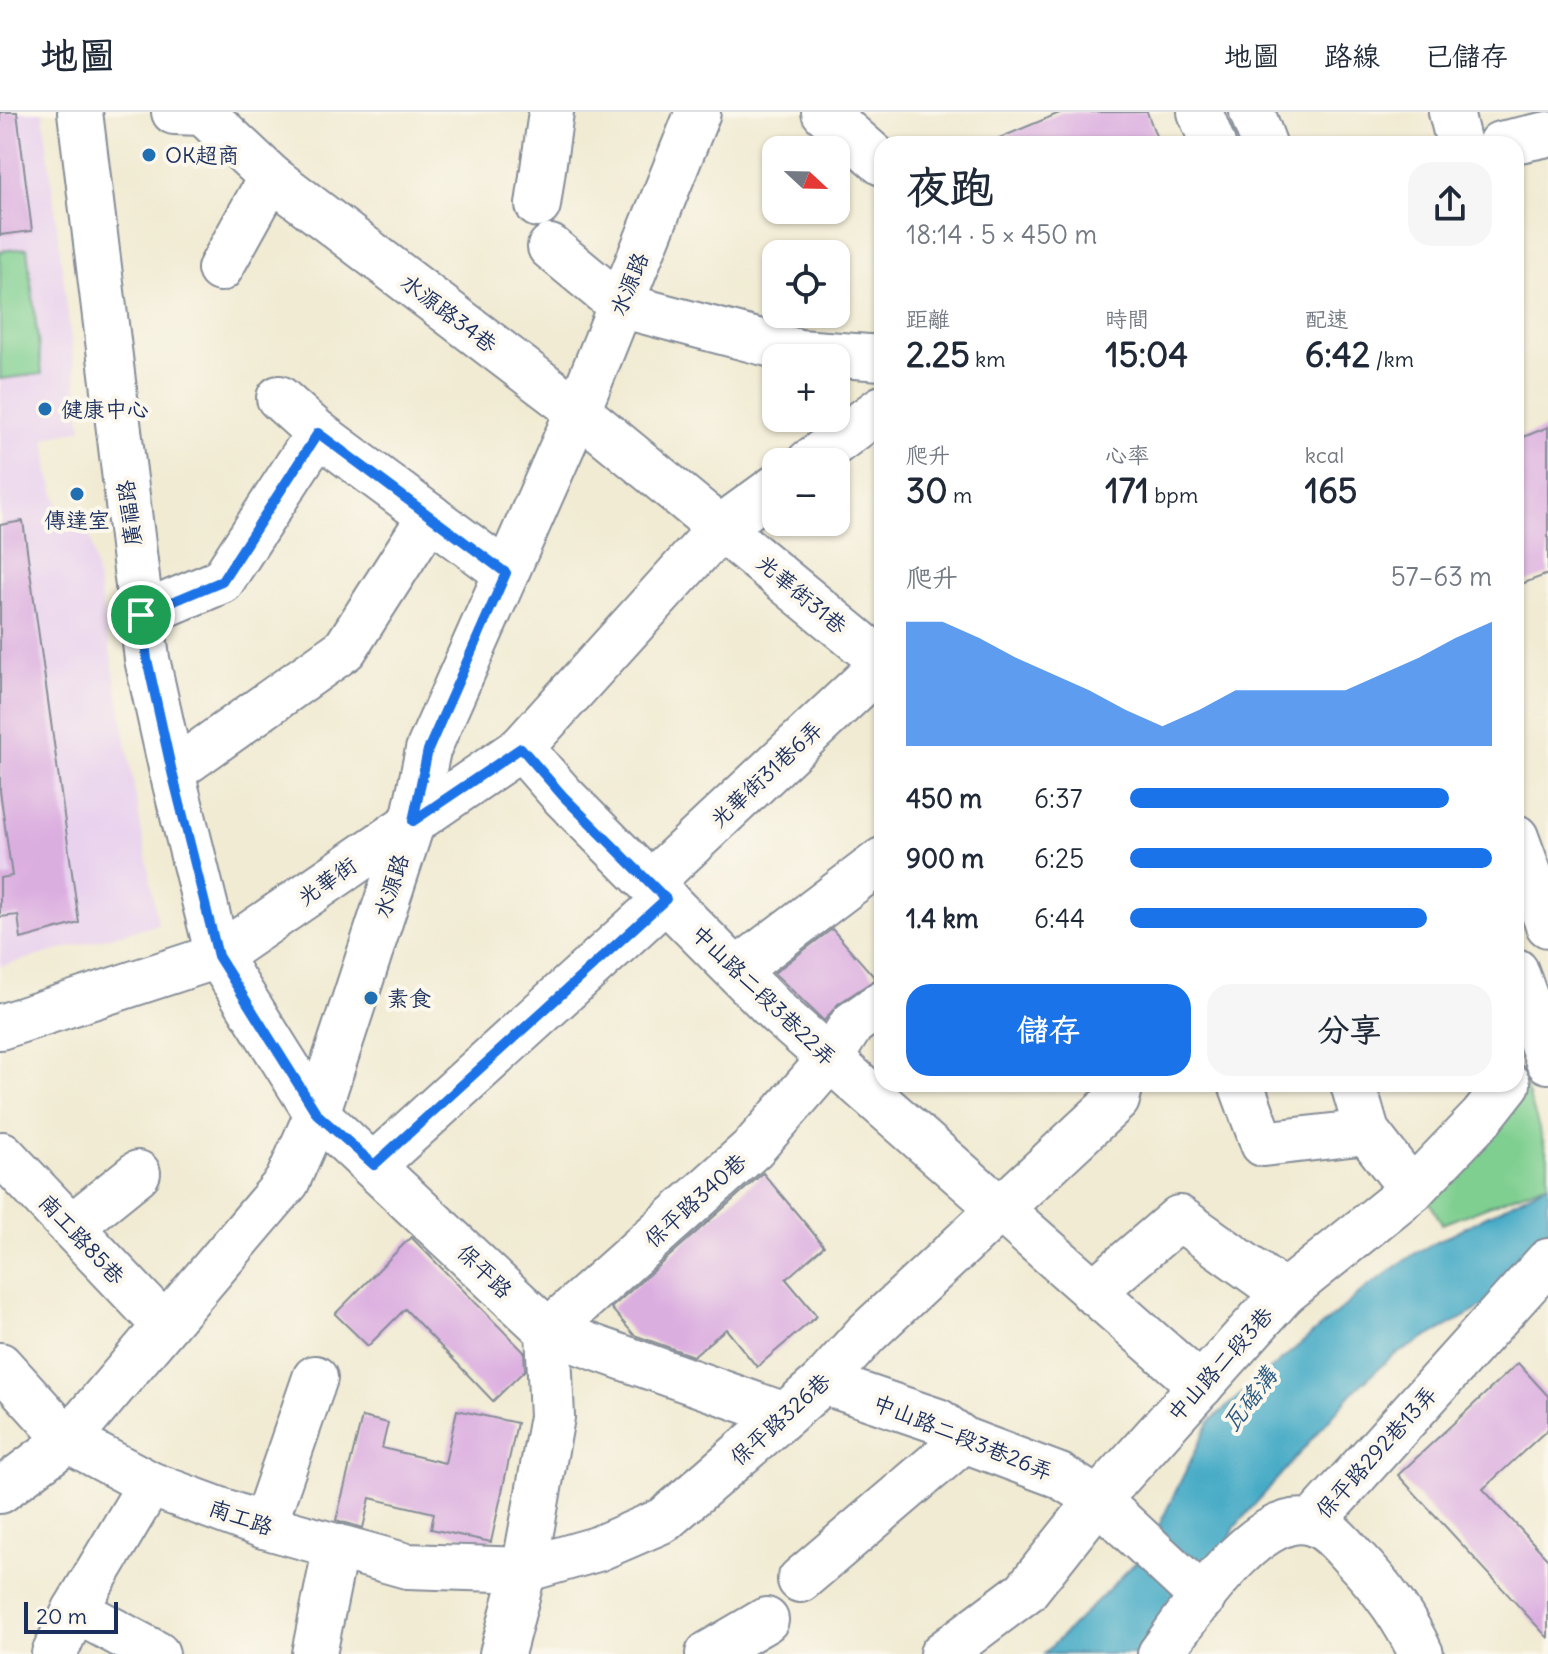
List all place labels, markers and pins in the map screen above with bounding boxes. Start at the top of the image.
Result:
place label: OK超商 [165,141,240,169]
marker: OK超商 [140,146,158,164]
place label: 健康中心 [61,395,149,423]
marker: 健康中心 [36,400,54,418]
marker: 傳達室 [68,485,86,503]
place label: 傳達室 [44,506,110,534]
pin [107,581,175,649]
place label: 素食 [387,984,431,1012]
marker: 素食 [362,989,380,1007]

